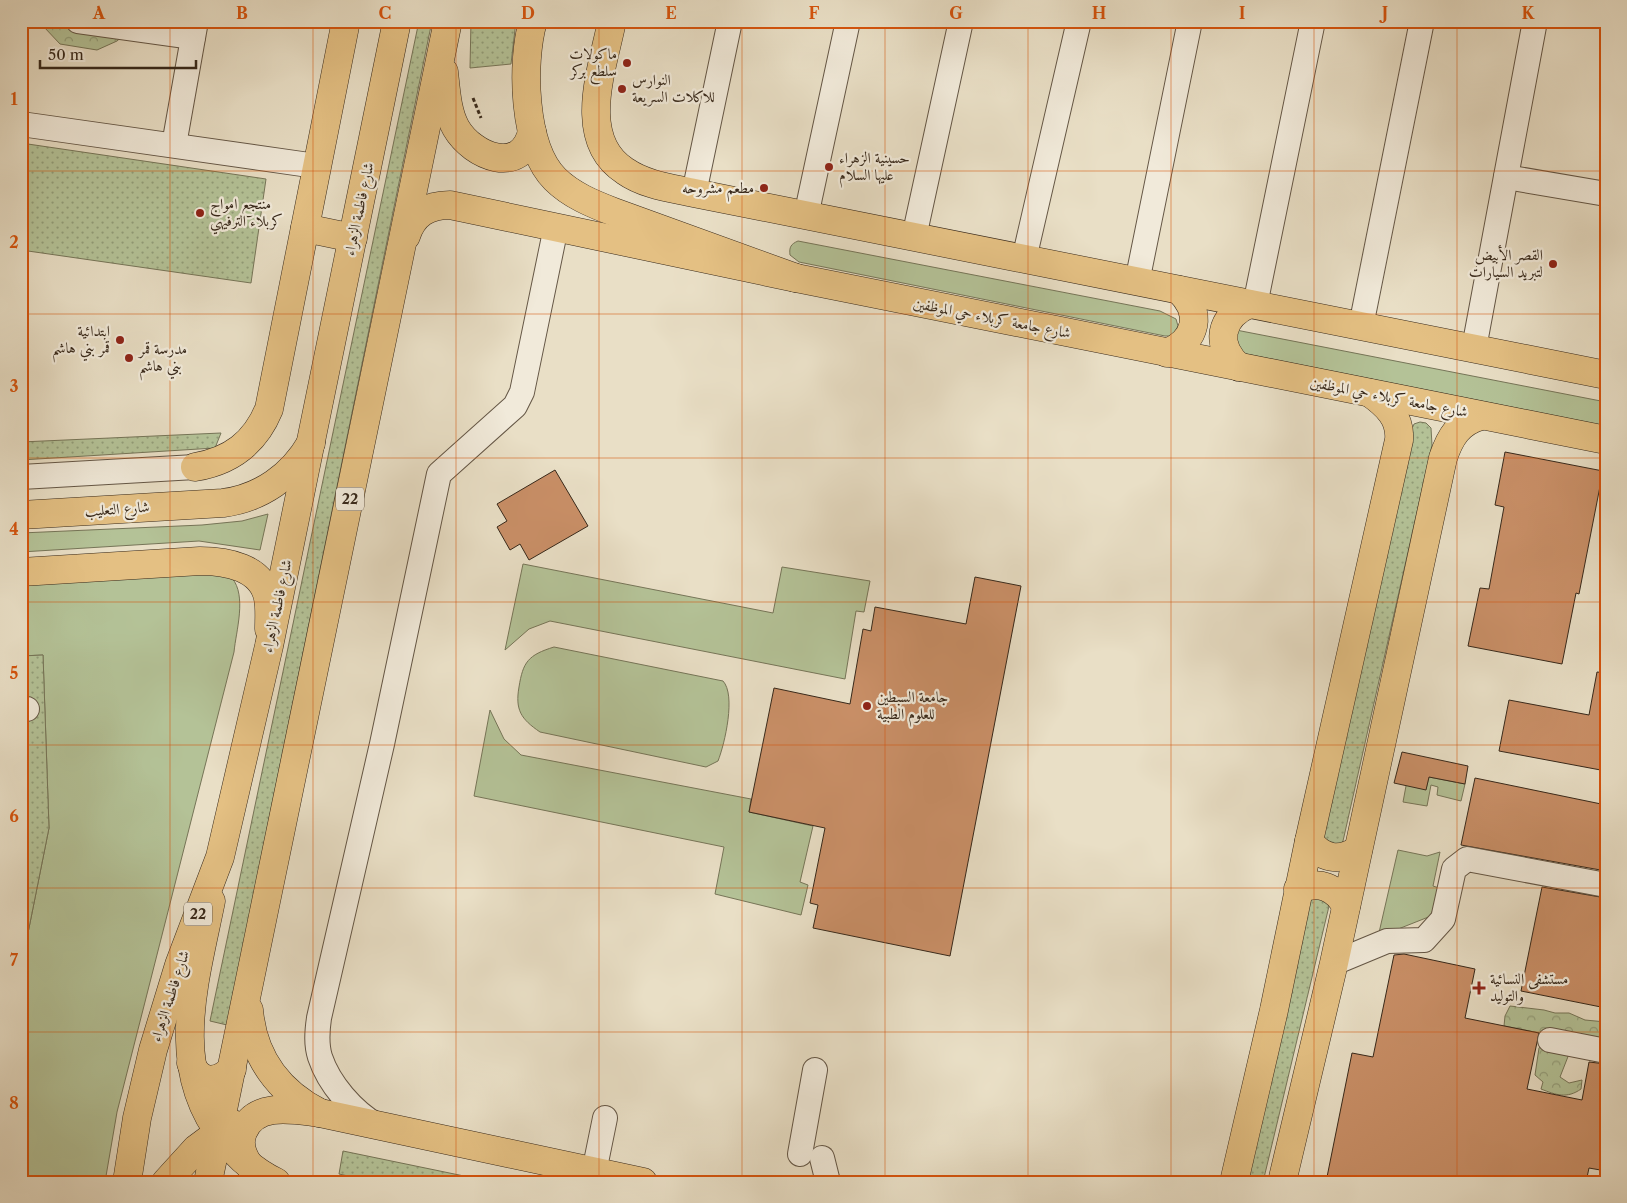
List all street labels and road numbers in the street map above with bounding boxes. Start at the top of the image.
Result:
street label: شارع فاطمة الزهراء [339,161,382,258]
street label: شارع جامعة كربلاء حي الموظفين [911,293,1072,346]
street label: شارع جامعة كربلاء حي الموظفين [1308,372,1469,425]
road number: 22 [336,488,364,510]
street label: شارع التعليب [84,497,150,524]
street label: شارع فاطمة الزهراء [257,558,300,655]
road number: 22 [184,902,212,926]
street label: شارع فاطمة الزهراء [146,948,197,1045]

